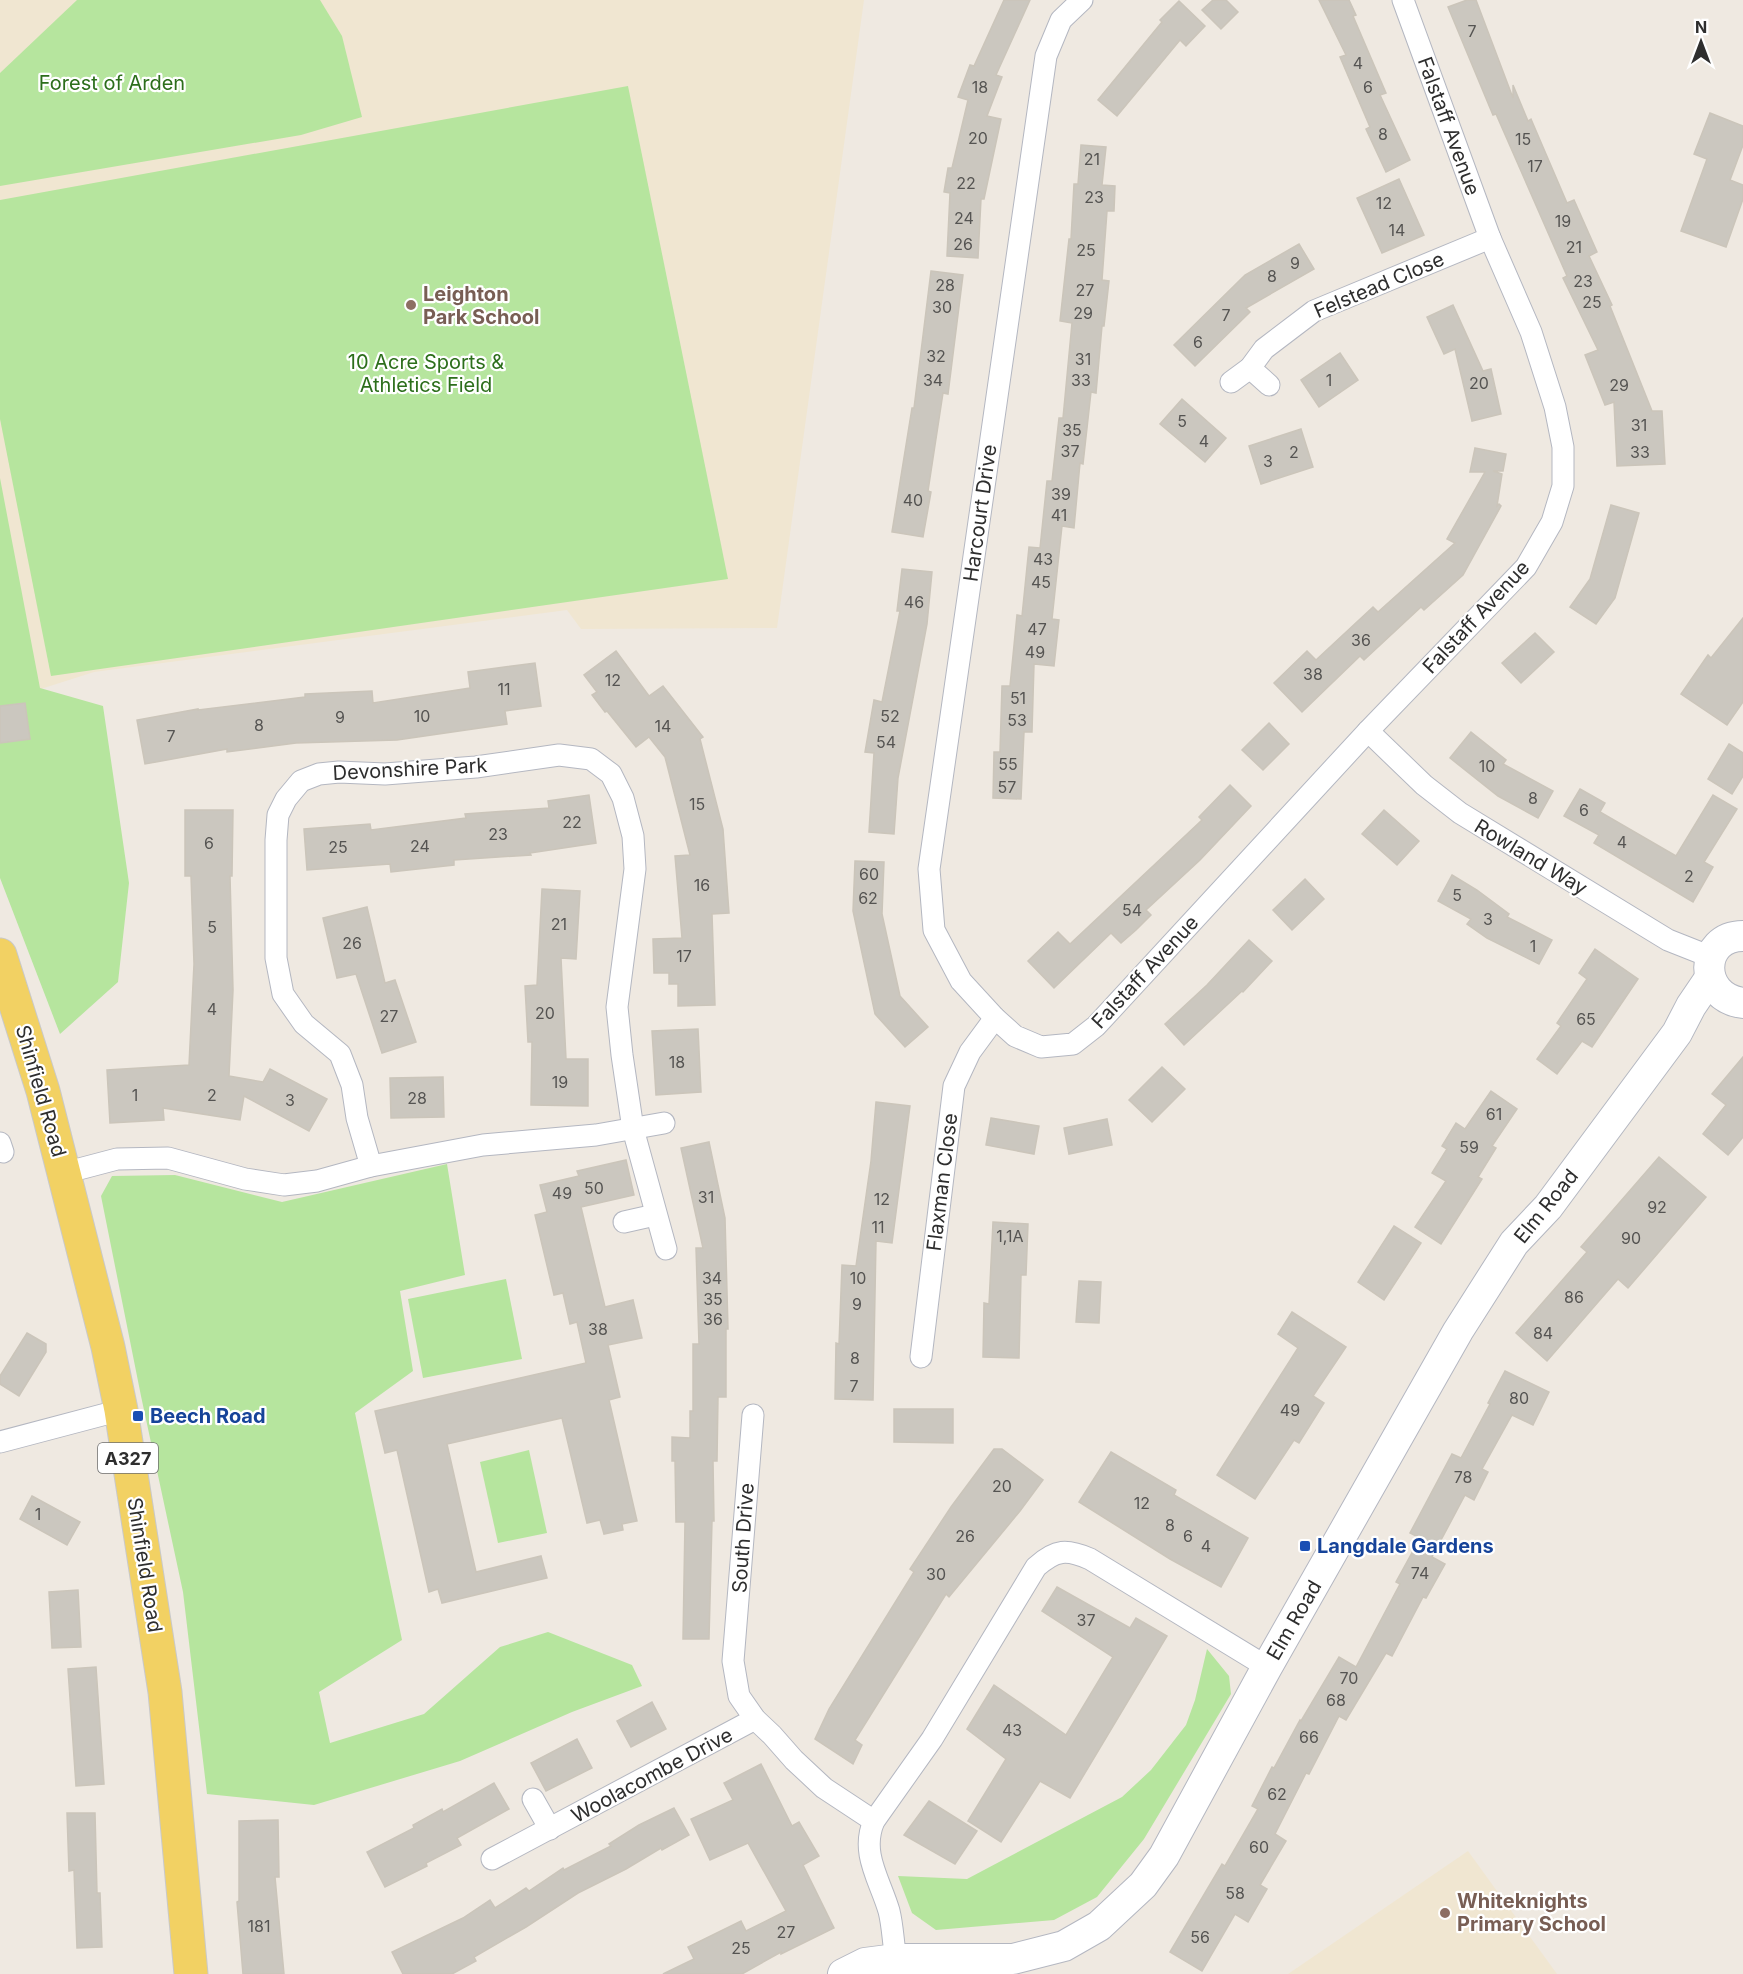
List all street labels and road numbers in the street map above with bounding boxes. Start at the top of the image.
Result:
street label: Falstaff Avenue [1413,53,1485,199]
street label: Felstead Close [1310,247,1448,323]
street label: Harcourt Drive [959,443,1001,583]
street label: Falstaff Avenue [1418,556,1534,678]
street label: Devonshire Park [332,753,488,785]
street label: Rowland Way [1470,814,1592,900]
street label: Falstaff Avenue [1087,911,1203,1033]
street label: Shinfield Road [11,1022,71,1160]
street label: Flaxman Close [922,1112,962,1252]
street label: Elm Road [1509,1164,1583,1248]
road number: A327 [98,1443,158,1473]
street label: South Drive [727,1482,759,1594]
street label: Shinfield Road [122,1496,168,1634]
street label: Elm Road [1262,1576,1326,1664]
street label: Woolacombe Drive [567,1722,737,1828]

